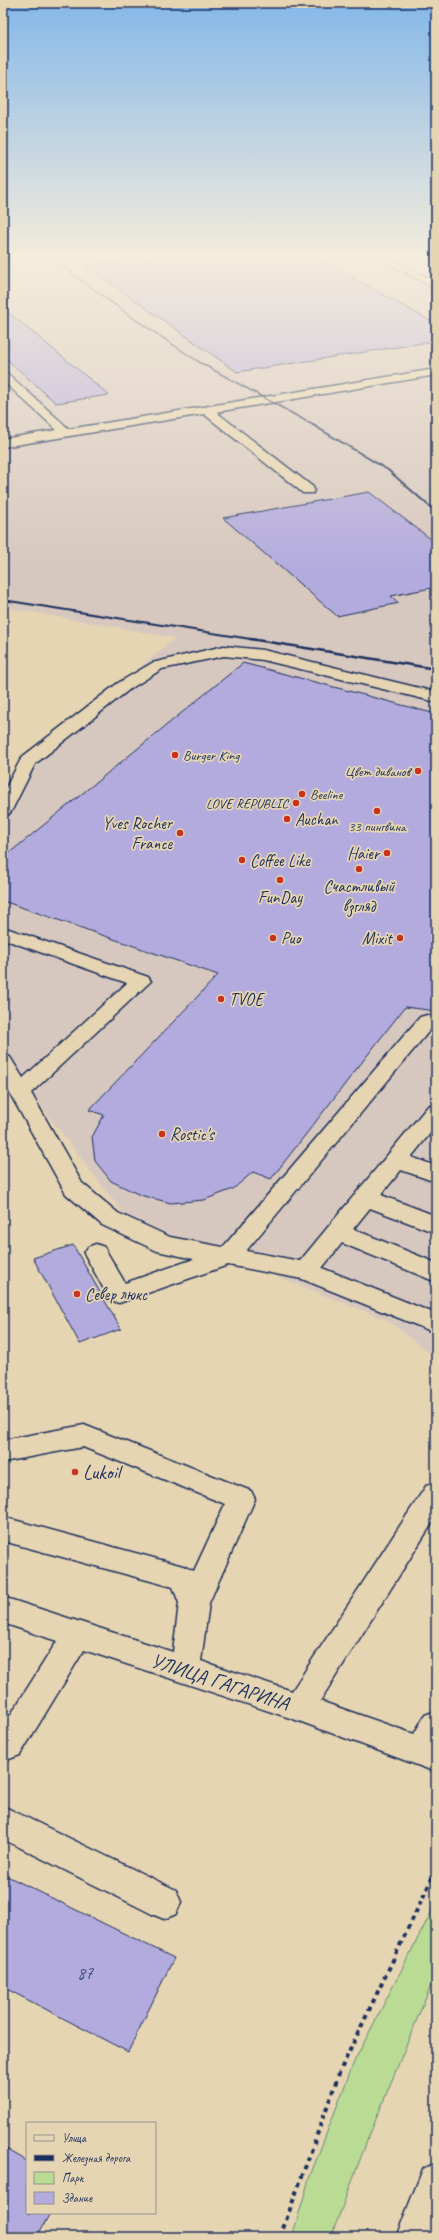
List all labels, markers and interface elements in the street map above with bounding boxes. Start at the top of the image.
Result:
place label: Burger King [183,747,240,764]
marker: Burger King [170,750,180,760]
place label: Цвет диванов [345,763,413,780]
marker: Цвет диванов [413,766,423,776]
place label: Beeline [310,786,344,803]
marker: Beeline [297,789,307,799]
place label: LOVE REPUBLIC [206,795,289,812]
marker: LOVE REPUBLIC [291,798,301,808]
marker: 33 пингвина [372,806,382,816]
place label: Auchan [295,809,339,830]
place label: Yves Rocher France [102,813,174,854]
marker: Auchan [282,814,292,824]
place label: 33 пингвина [348,818,407,835]
marker: Yves Rocher France [175,828,185,838]
place label: Haier [347,843,381,864]
marker: Haier [382,848,392,858]
place label: Coffee Like [250,850,311,871]
marker: Coffee Like [237,855,247,865]
marker: Счастливый взгляд [354,864,364,874]
marker: FunDay [275,875,285,885]
place label: Счастливый взгляд [323,876,396,918]
place label: FunDay [258,887,303,908]
place label: Рио [281,928,302,949]
place label: Mixit [362,928,394,949]
marker: Рио [268,933,278,943]
marker: Mixit [395,933,405,943]
place label: TVOE [229,989,266,1010]
marker: TVOE [216,994,226,1004]
place label: Rostic's [170,1124,216,1145]
marker: Rostic's [157,1129,167,1139]
place label: Север люкс [85,1284,148,1305]
marker: Север люкс [72,1289,82,1299]
place label: Lukoil [83,1460,123,1485]
marker: Lukoil [70,1467,80,1477]
street label: УЛИЦА ГАГАРИНА [148,1648,293,1716]
house number: 87 [77,1962,94,1984]
legend [26,2122,156,2214]
text: Улица [62,2130,87,2146]
text: Железная дорога [62,2150,131,2166]
text: Парк [62,2170,85,2186]
text: Здание [62,2190,93,2206]

